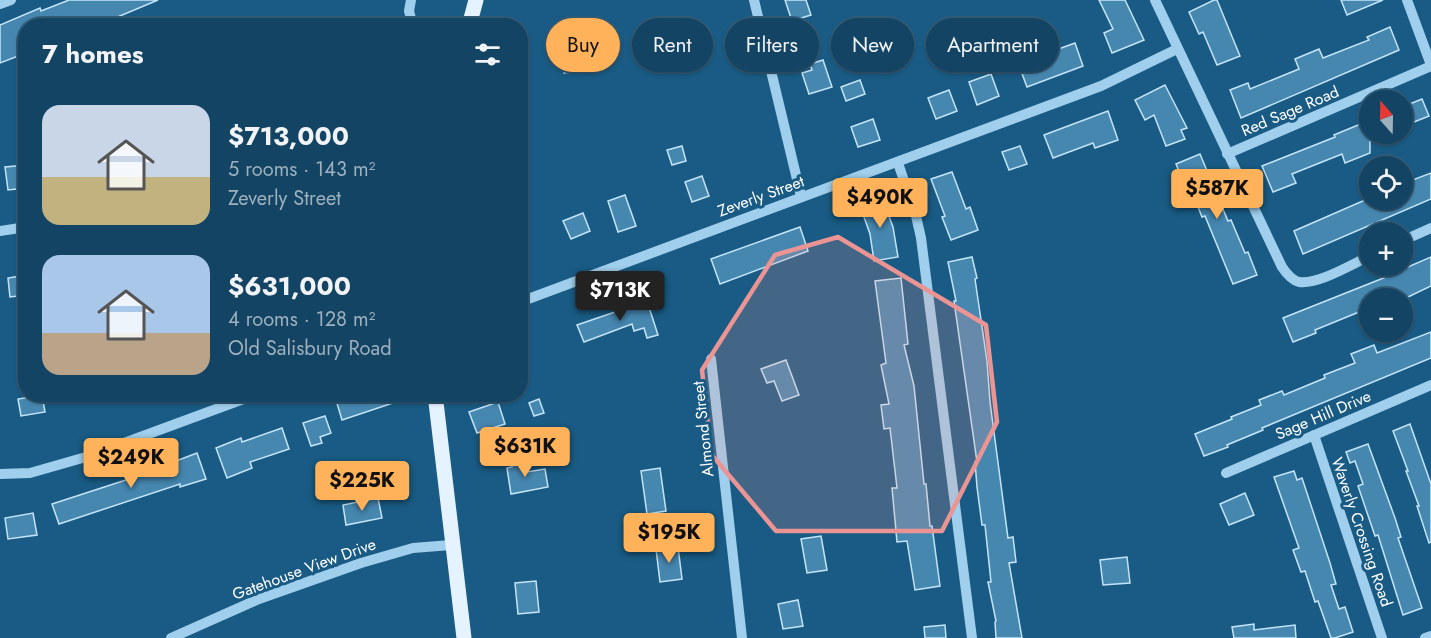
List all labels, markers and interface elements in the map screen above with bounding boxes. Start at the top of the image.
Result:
chip: Buy [546,18,620,72]
chip: Rent [632,18,713,72]
chip: Filters [725,18,819,72]
chip: New [831,18,914,72]
chip: Apartment [926,18,1059,72]
text: 7 homes [42,35,144,73]
icon: filters [471,38,504,71]
street label: Red Sage Road [1238,80,1342,142]
north arrow [1359,90,1413,144]
map controls [1359,90,1413,342]
text: $713,000 [228,117,349,155]
icon: home [90,129,162,201]
text: 5 rooms · 143 m² [228,155,375,184]
button: locate [1359,156,1413,210]
pin: $587K [1175,169,1259,220]
street label: Zeverly Street [715,170,808,222]
text: $587K [1185,174,1249,203]
pin: $490K [838,178,922,229]
text: $490K [847,183,914,212]
text: Zeverly Street [228,184,341,213]
button: + [1359,222,1413,276]
text: $631,000 [228,267,351,305]
pin: $713K [578,271,662,322]
text: $713K [589,276,651,305]
icon: home [90,279,162,351]
button: − [1359,288,1413,342]
text: 4 rooms · 128 m² [228,305,376,334]
text: Old Salisbury Road [228,334,392,363]
street label: Almond Street [687,380,719,478]
street label: Sage Hill Drive [1272,384,1374,446]
pin: $631K [483,427,567,478]
text: $631K [494,432,556,461]
pin: $249K [89,438,173,489]
text: $249K [98,443,164,472]
street label: Waverly Crossing Road [1326,454,1398,610]
pin: $225K [320,461,404,512]
text: $225K [329,466,395,495]
pin: $195K [627,513,711,564]
text: $195K [638,518,700,547]
street label: Gatehouse View Drive [229,532,379,606]

